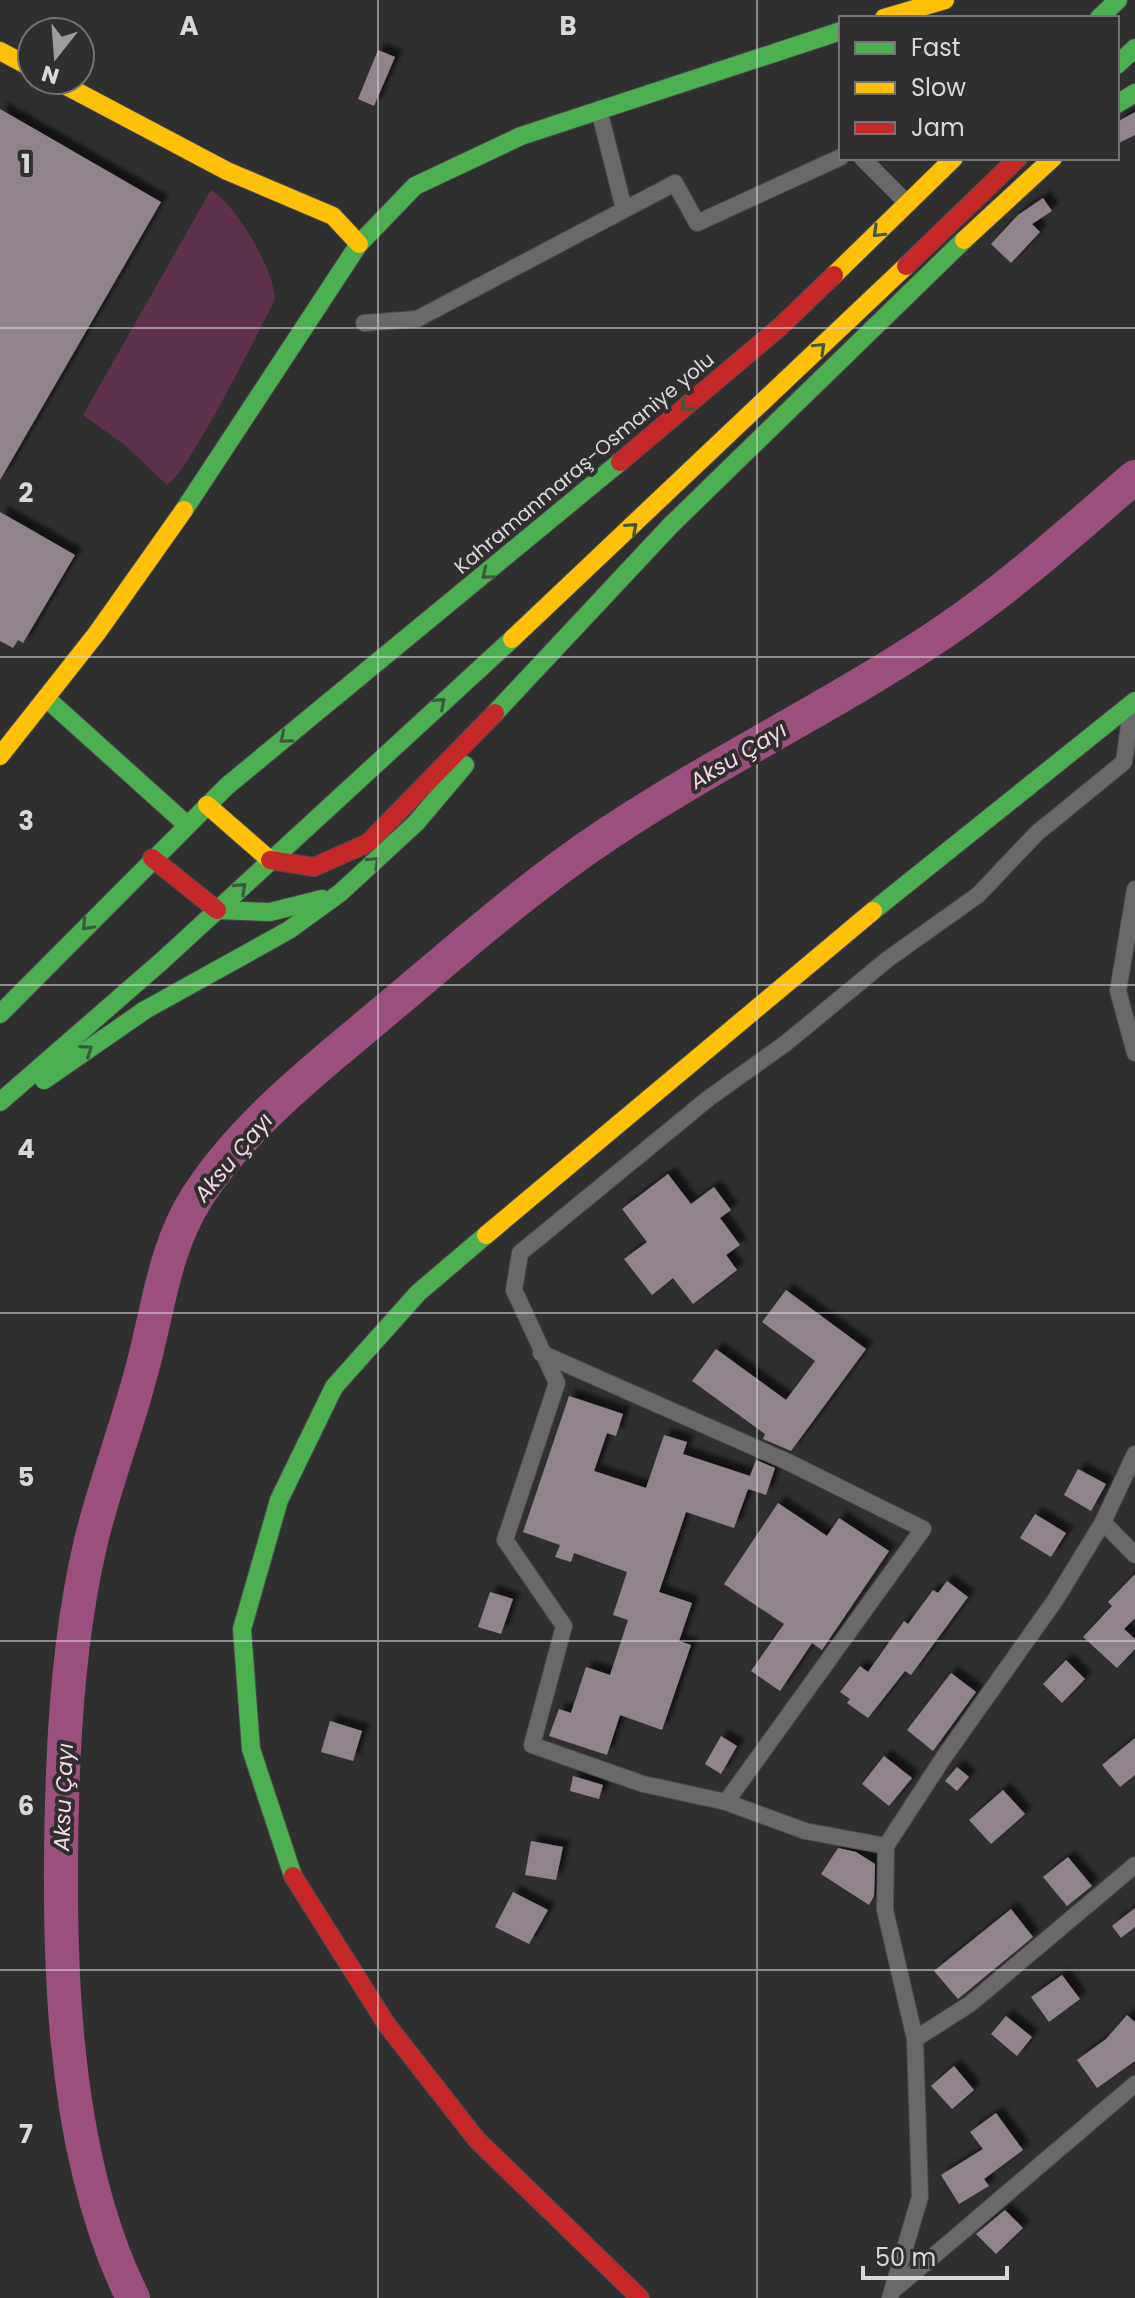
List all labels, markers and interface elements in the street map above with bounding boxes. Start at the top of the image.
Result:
text: A [179,8,199,44]
text: B [559,8,577,44]
north arrow [16,16,96,96]
legend [839,16,1119,160]
text: Fast [911,31,961,64]
text: N [38,57,63,92]
text: Slow [911,71,966,104]
text: Jam [911,111,965,144]
text: 1 [21,146,31,182]
one-way arrow [873,222,887,237]
one-way arrow [810,343,825,357]
street label: Kahramanmaraş-Osmaniye yolu [448,346,720,580]
one-way arrow [681,396,695,411]
text: 2 [19,475,34,511]
one-way arrow [623,523,637,538]
one-way arrow [481,564,496,578]
one-way arrow [430,699,445,713]
water label: Aksu Çayı [683,714,793,797]
one-way arrow [280,728,295,743]
text: 3 [18,803,34,839]
one-way arrow [365,856,379,871]
one-way arrow [231,883,246,897]
one-way arrow [81,916,96,930]
one-way arrow [79,1045,93,1060]
water label: Aksu Çayı [186,1106,280,1209]
text: 4 [17,1131,35,1167]
text: 5 [18,1459,34,1495]
water label: Aksu Çayı [46,1743,81,1852]
text: 6 [18,1788,34,1824]
text: 7 [19,2116,33,2152]
scale bar [863,2230,1007,2280]
text: 50 m [875,2241,936,2274]

